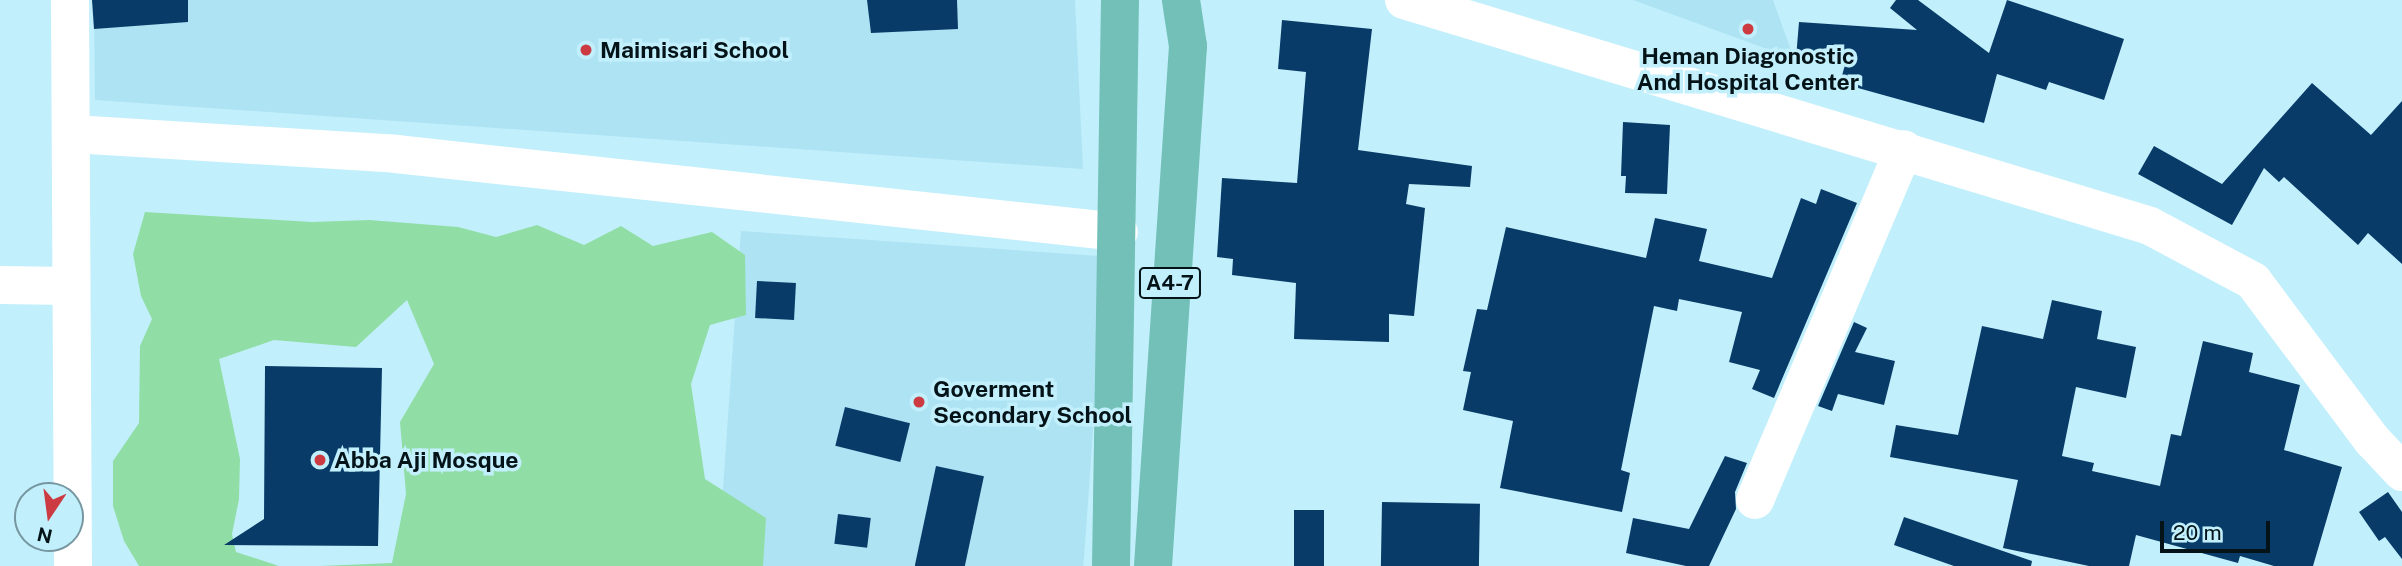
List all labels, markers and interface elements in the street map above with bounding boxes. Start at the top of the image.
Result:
marker: Heman Diagonostic And Hospital Center [1738,19,1758,39]
place label: Maimisari School [600,36,789,64]
marker: Maimisari School [578,42,594,58]
place label: Heman Diagonostic And Hospital Center [1637,42,1859,96]
road number: A4-7 [1138,266,1202,300]
place label: Goverment Secondary School [933,375,1132,429]
marker: Goverment Secondary School [911,394,927,410]
place label: Abba Aji Mosque [334,446,519,474]
marker: Abba Aji Mosque [312,452,328,468]
north arrow [14,482,84,552]
scale bar [2164,506,2274,550]
text: 20 m [2173,520,2222,545]
text: N [35,523,54,548]

